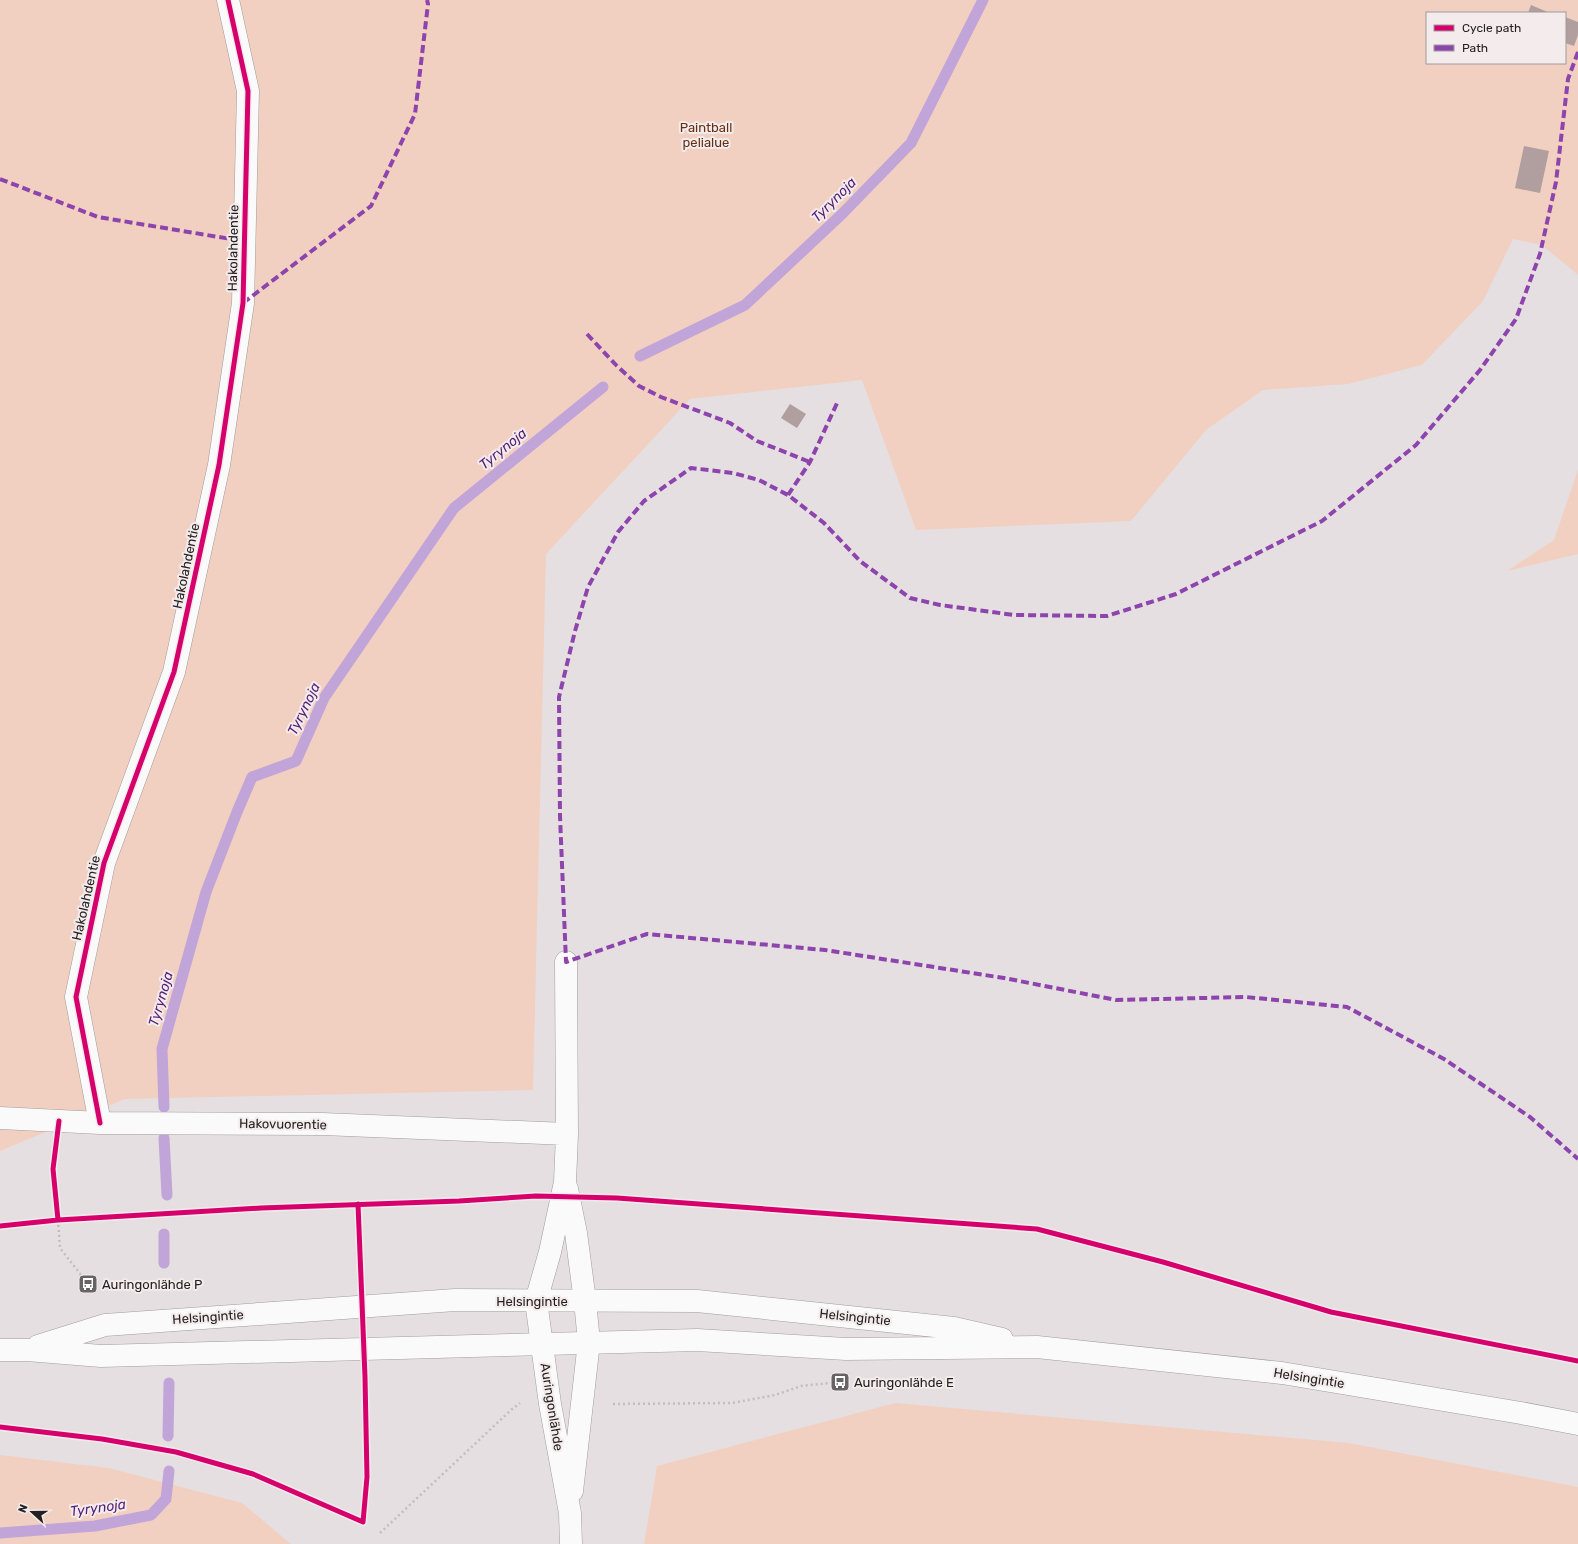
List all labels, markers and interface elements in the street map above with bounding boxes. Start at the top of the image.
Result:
legend [1426,12,1566,64]
text: Cycle path [1462,21,1521,35]
text: Path [1462,41,1488,55]
park label: Paintball pelialue [680,120,732,150]
water label: Tyrynoja [808,174,860,226]
street label: Hakolahdentie [225,204,241,292]
water label: Tyrynoja [476,425,530,473]
street label: Hakolahdentie [170,522,202,610]
water label: Tyrynoja [284,680,324,738]
street label: Hakolahdentie [69,854,103,942]
water label: Tyrynoja [145,970,177,1028]
street label: Hakovuorentie [239,1116,327,1132]
bus stop icon: Auringonlähde P [77,1273,99,1295]
place label: Auringonlähde P [102,1277,202,1293]
street label: Helsingintie [496,1294,568,1310]
street label: Helsingintie [819,1306,891,1329]
street label: Helsingintie [172,1307,244,1328]
street label: Auringonlähde [537,1362,566,1452]
street label: Helsingintie [1272,1365,1346,1392]
bus stop icon: Auringonlähde E [829,1371,851,1393]
place label: Auringonlähde E [854,1375,954,1391]
north arrow [12,1492,52,1532]
water label: Tyrynoja [69,1496,127,1520]
text: N [16,1502,31,1515]

